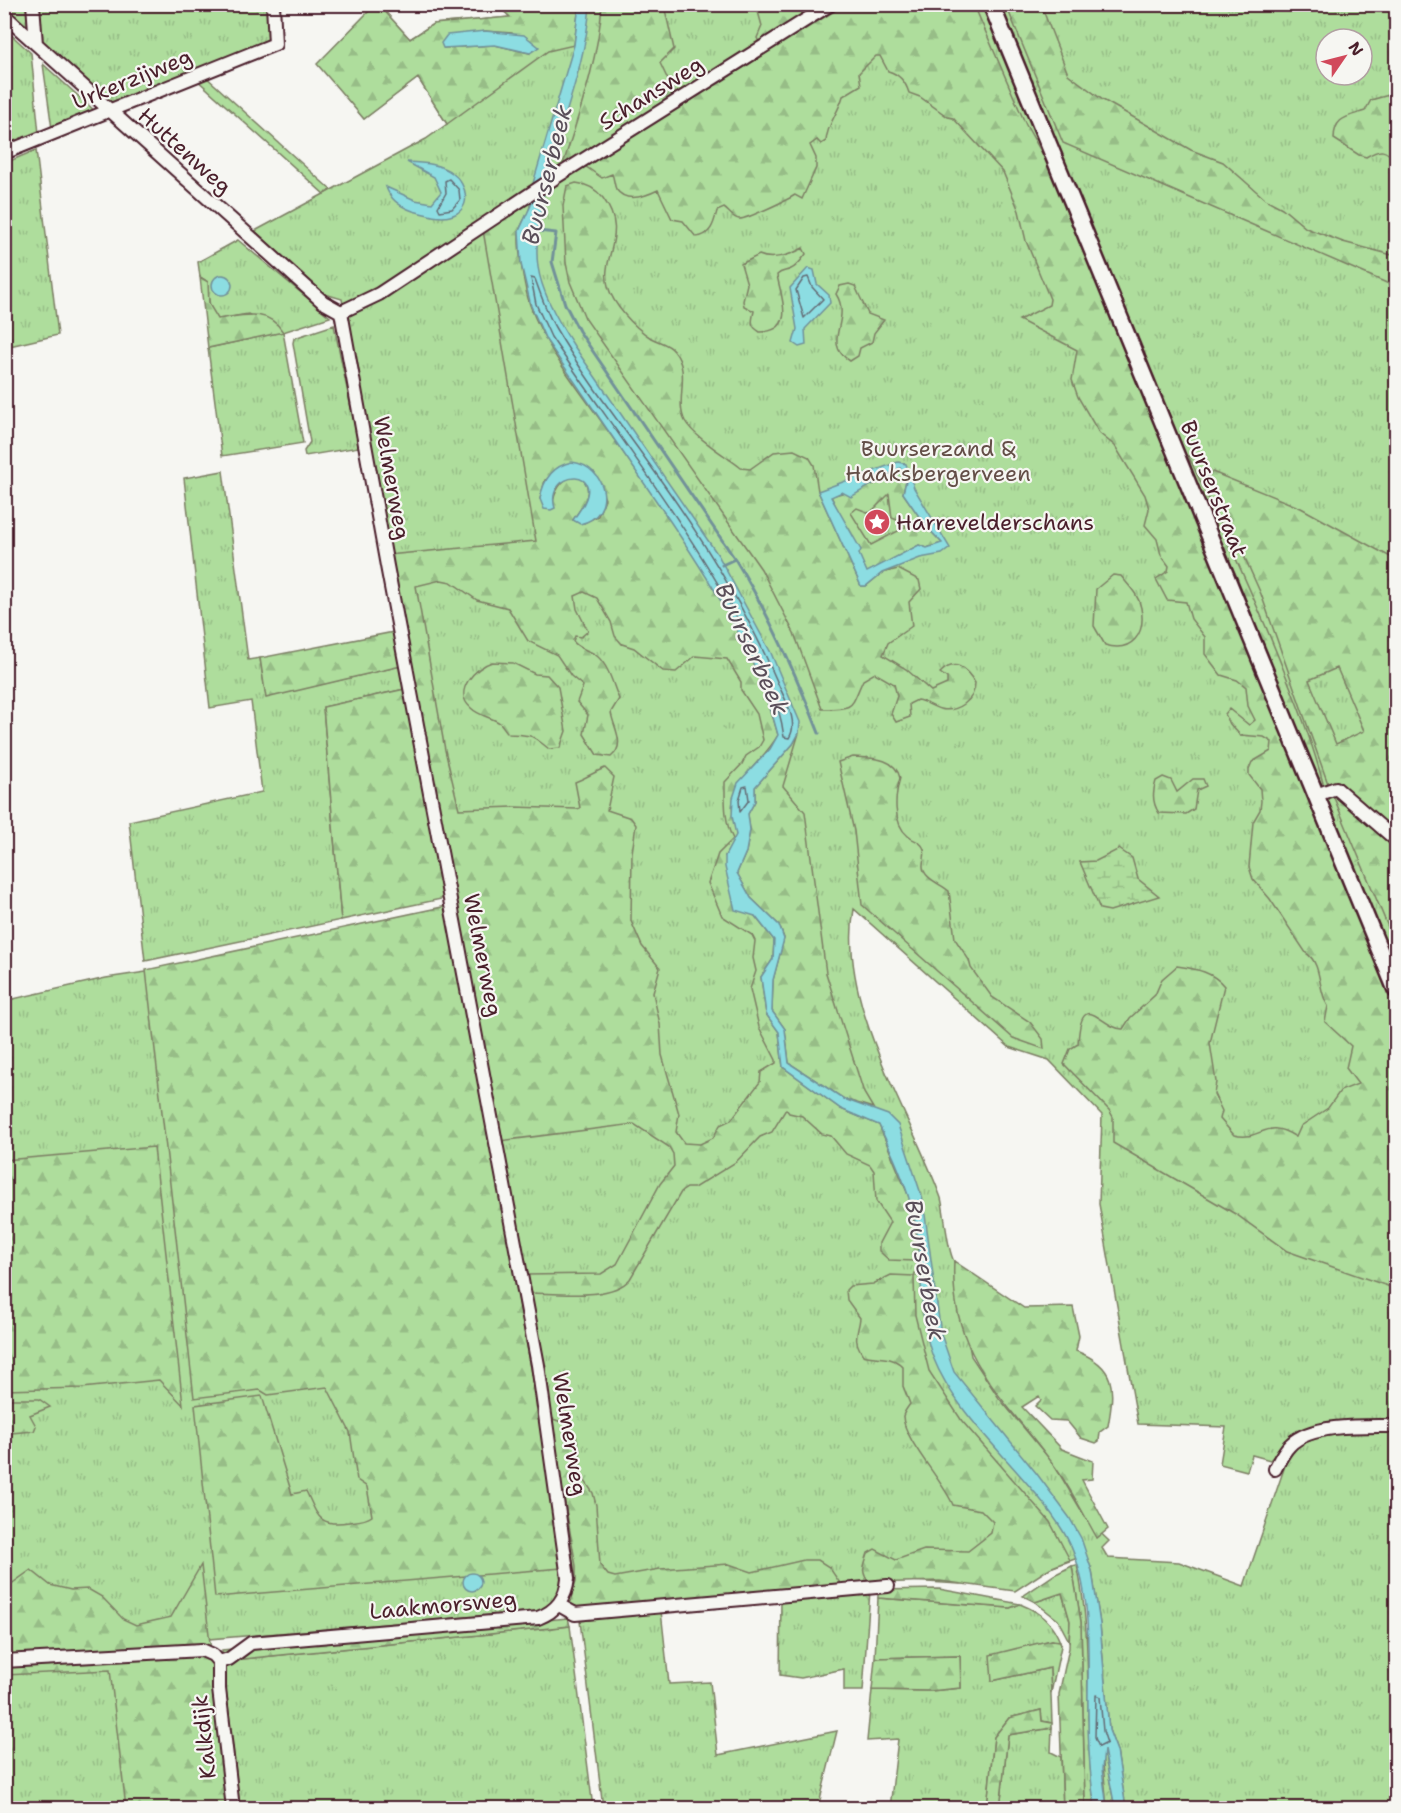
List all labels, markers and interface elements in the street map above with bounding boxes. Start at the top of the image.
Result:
north arrow [1314,27,1374,87]
text: N [1344,37,1368,60]
street label: Urkerzijweg [68,42,196,116]
street label: Schansweg [593,49,709,137]
street label: Huttenweg [132,101,238,201]
water label: Buurserbeek [514,101,580,248]
street label: Welmerweg [367,414,417,542]
street label: Buurserstraat [1173,416,1255,562]
park label: Buurserzand & Haaksbergerveen [845,434,1031,488]
place icon: Harrevelderschans [862,507,892,537]
place label: Harrevelderschans [896,508,1094,537]
water label: Buurserbeek [707,577,797,721]
street label: Welmerweg [457,891,509,1019]
water label: Buurserbeek [897,1197,953,1343]
street label: Welmerweg [546,1370,594,1498]
street label: Laakmorsweg [368,1584,518,1626]
street label: Kalkdijk [185,1694,223,1780]

